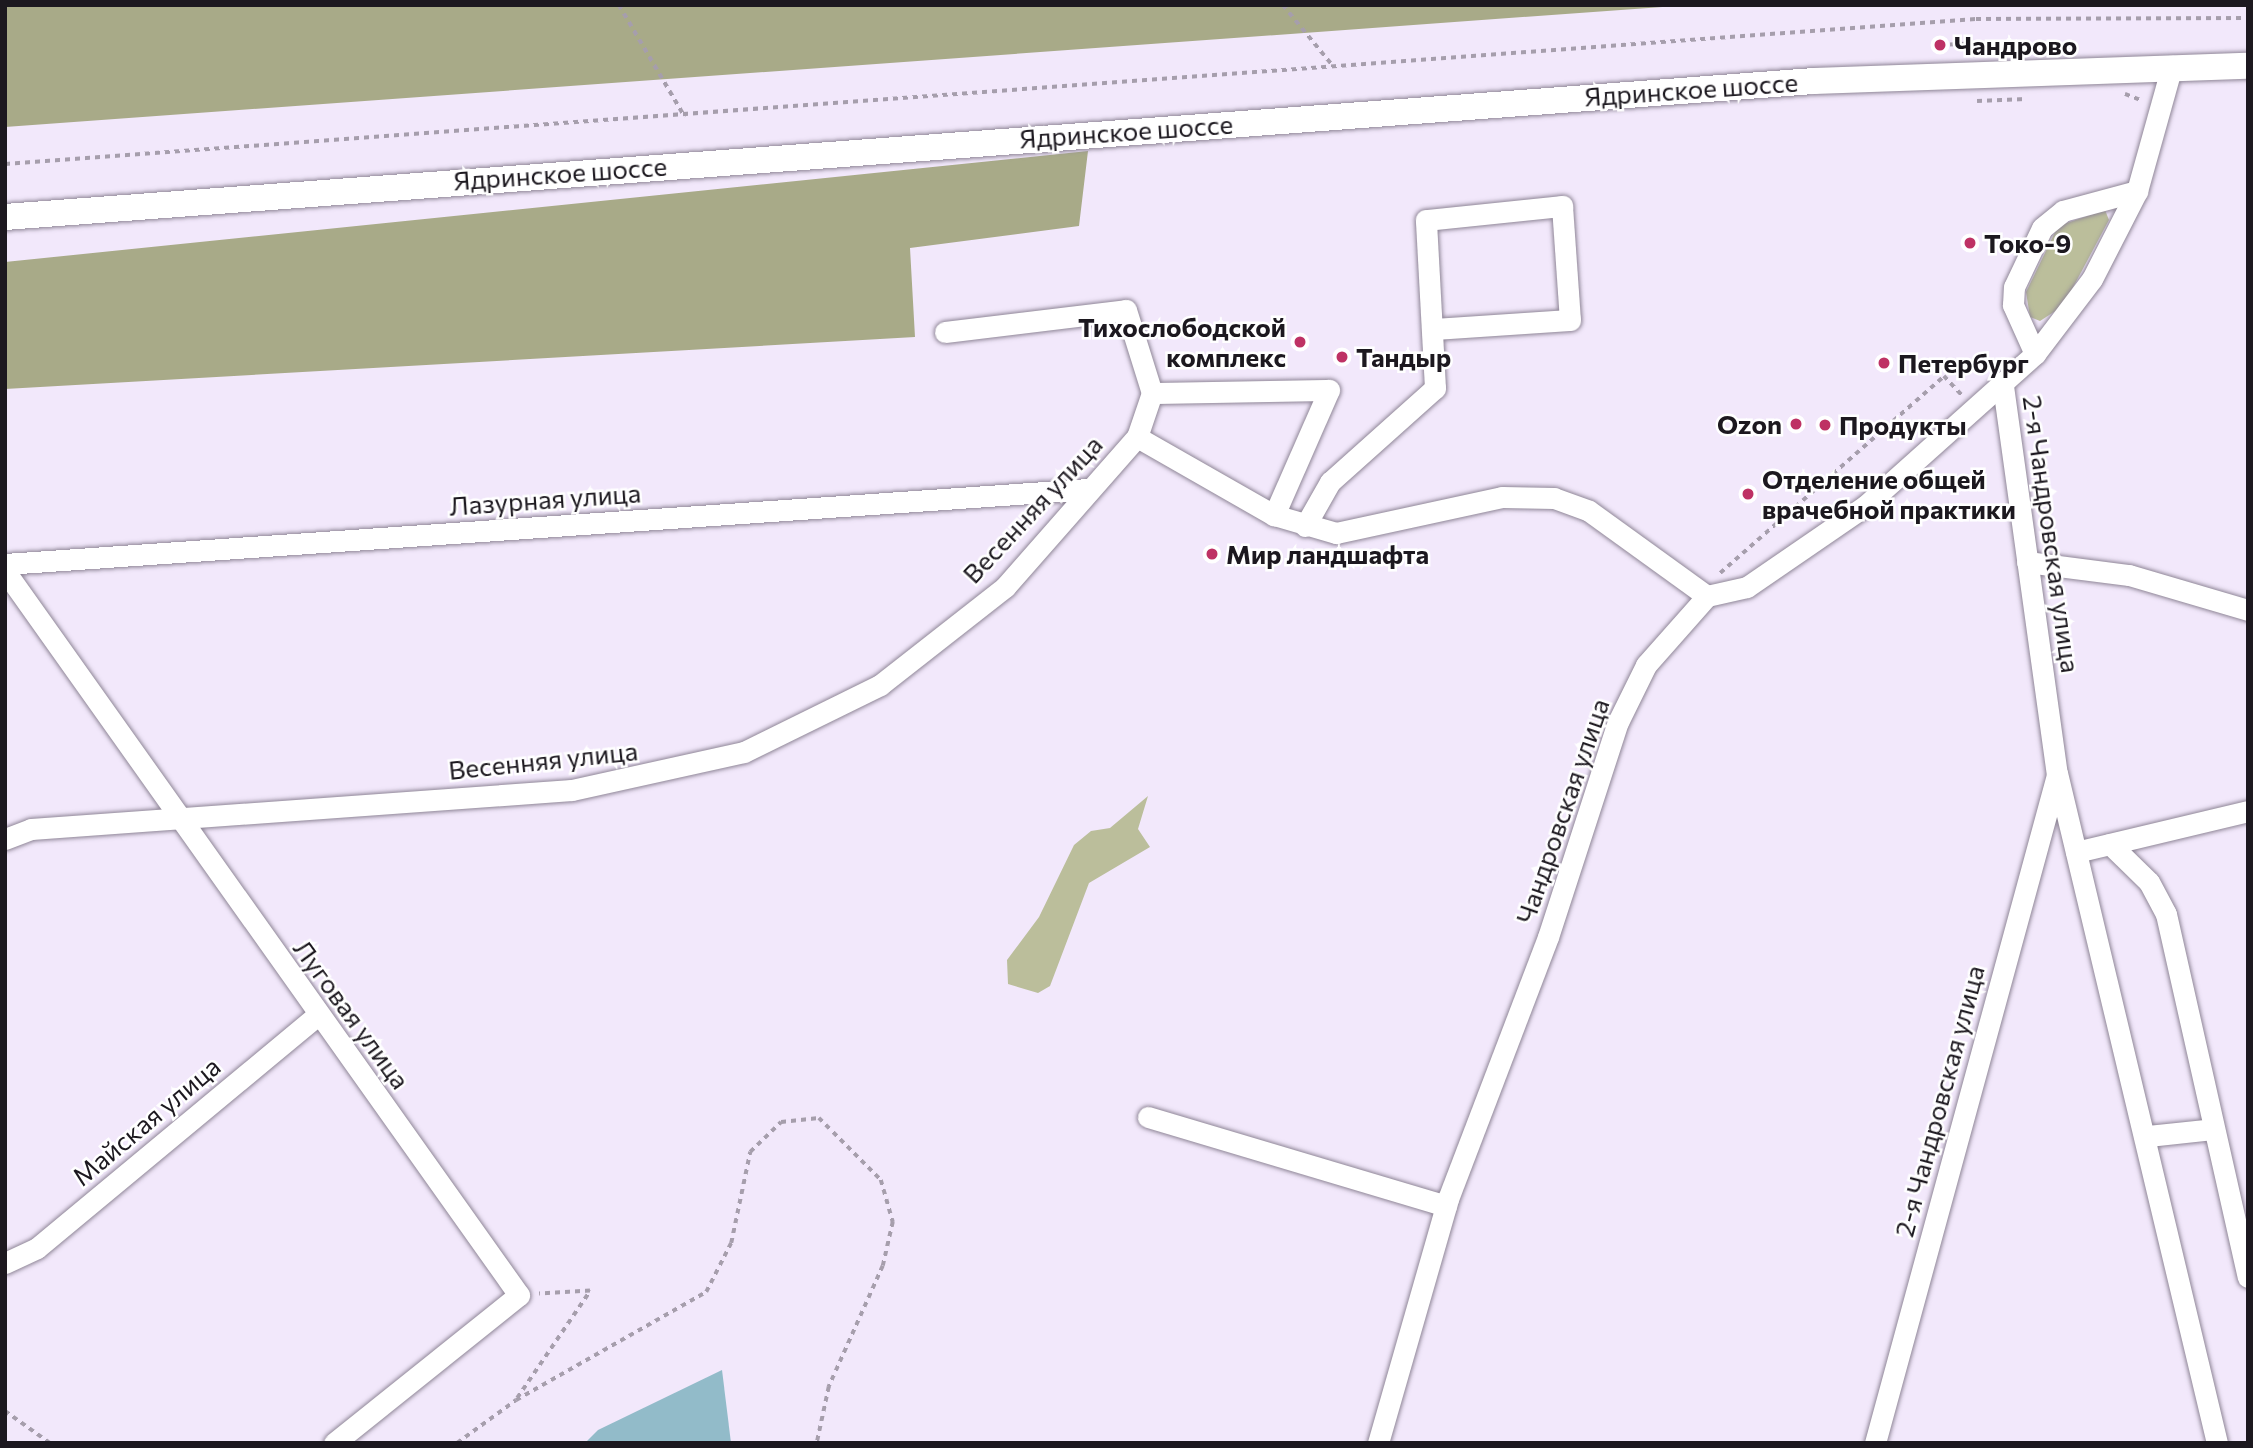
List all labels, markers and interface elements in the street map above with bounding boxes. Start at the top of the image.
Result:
place label: Чандрово [1954,29,2077,61]
marker: Чандрово [1932,37,1948,53]
street label: Ядринское шоссе [1583,66,1799,112]
street label: Ядринское шоссе [1018,108,1234,154]
street label: Ядринское шоссе [452,150,668,196]
place label: Токо-9 [1984,227,2071,259]
marker: Токо-9 [1962,235,1978,251]
place label: Тихослободской комплекс [1078,311,1286,372]
marker: Тихослободской комплекс [1292,334,1308,350]
place label: Тандыр [1356,341,1451,373]
place label: Петербург [1898,347,2029,379]
marker: Тандыр [1334,349,1350,365]
marker: Петербург [1876,355,1892,371]
street label: 2-я Чандровская улица [2017,393,2087,675]
place label: Ozon [1717,408,1782,440]
place label: Продукты [1839,409,1967,441]
marker: Ozon [1788,416,1804,432]
marker: Продукты [1817,417,1833,433]
street label: Весенняя улица [956,429,1108,589]
place label: Отделение общей врачебной практики [1762,463,2016,524]
street label: Лазурная улица [448,477,642,521]
marker: Отделение общей врачебной практики [1740,486,1756,502]
place label: Мир ландшафта [1226,538,1429,570]
marker: Мир ландшафта [1204,546,1220,562]
street label: Чандровская улица [1509,695,1615,927]
street label: Весенняя улица [447,735,639,785]
street label: Луговая улица [287,933,417,1095]
street label: 2-я Чандровская улица [1888,962,1990,1240]
street label: Майская улица [66,1050,226,1192]

